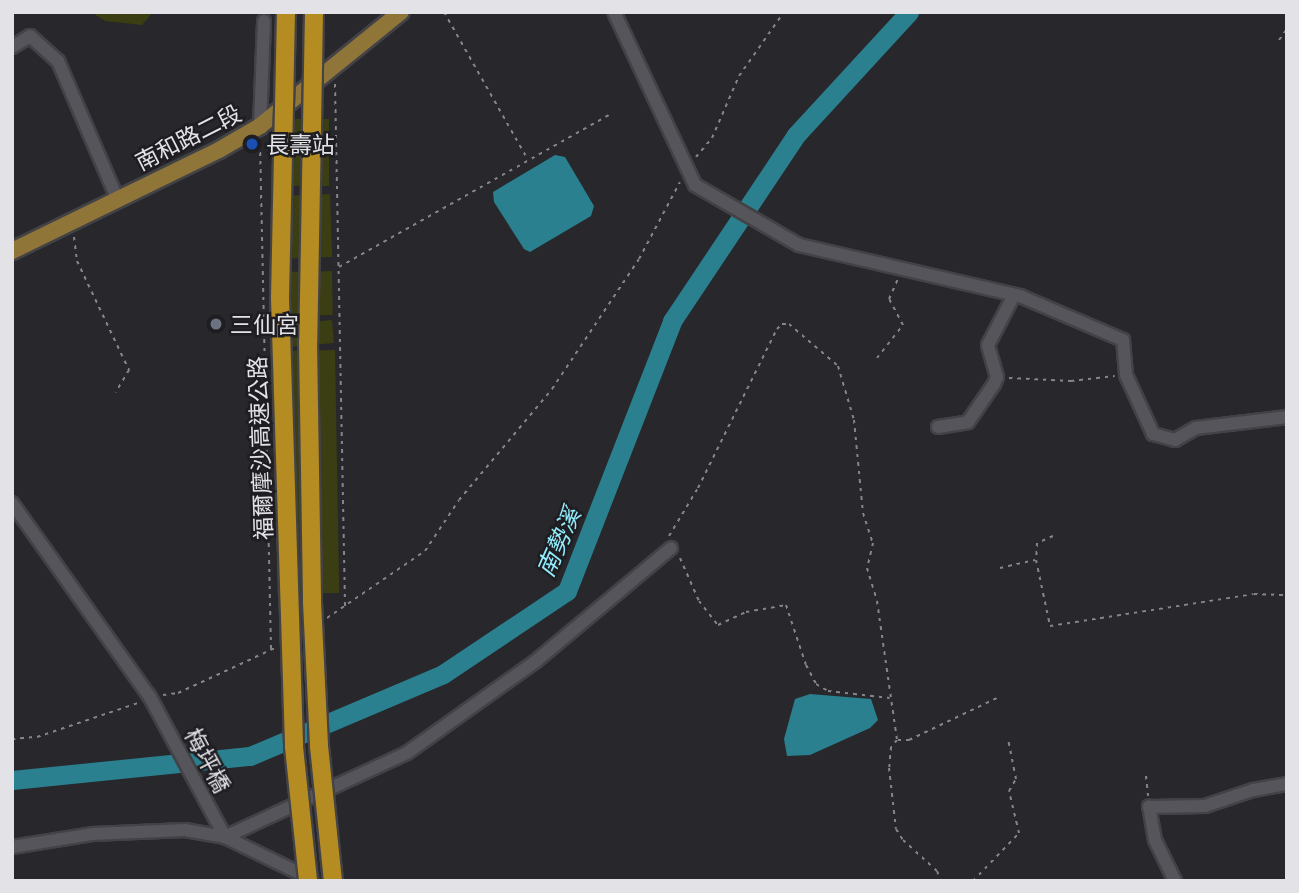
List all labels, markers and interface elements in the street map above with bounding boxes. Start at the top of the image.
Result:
street label: 南和路二段 [131,99,245,175]
place label: 長壽站 [266,130,335,158]
marker: 長壽站 [244,136,260,152]
place label: 三仙宮 [230,310,299,338]
marker: 三仙宮 [208,316,224,332]
street label: 福爾摩沙高速公路 [243,356,277,540]
water label: 南勢溪 [530,503,586,581]
street label: 梅坪橋 [180,723,236,797]

